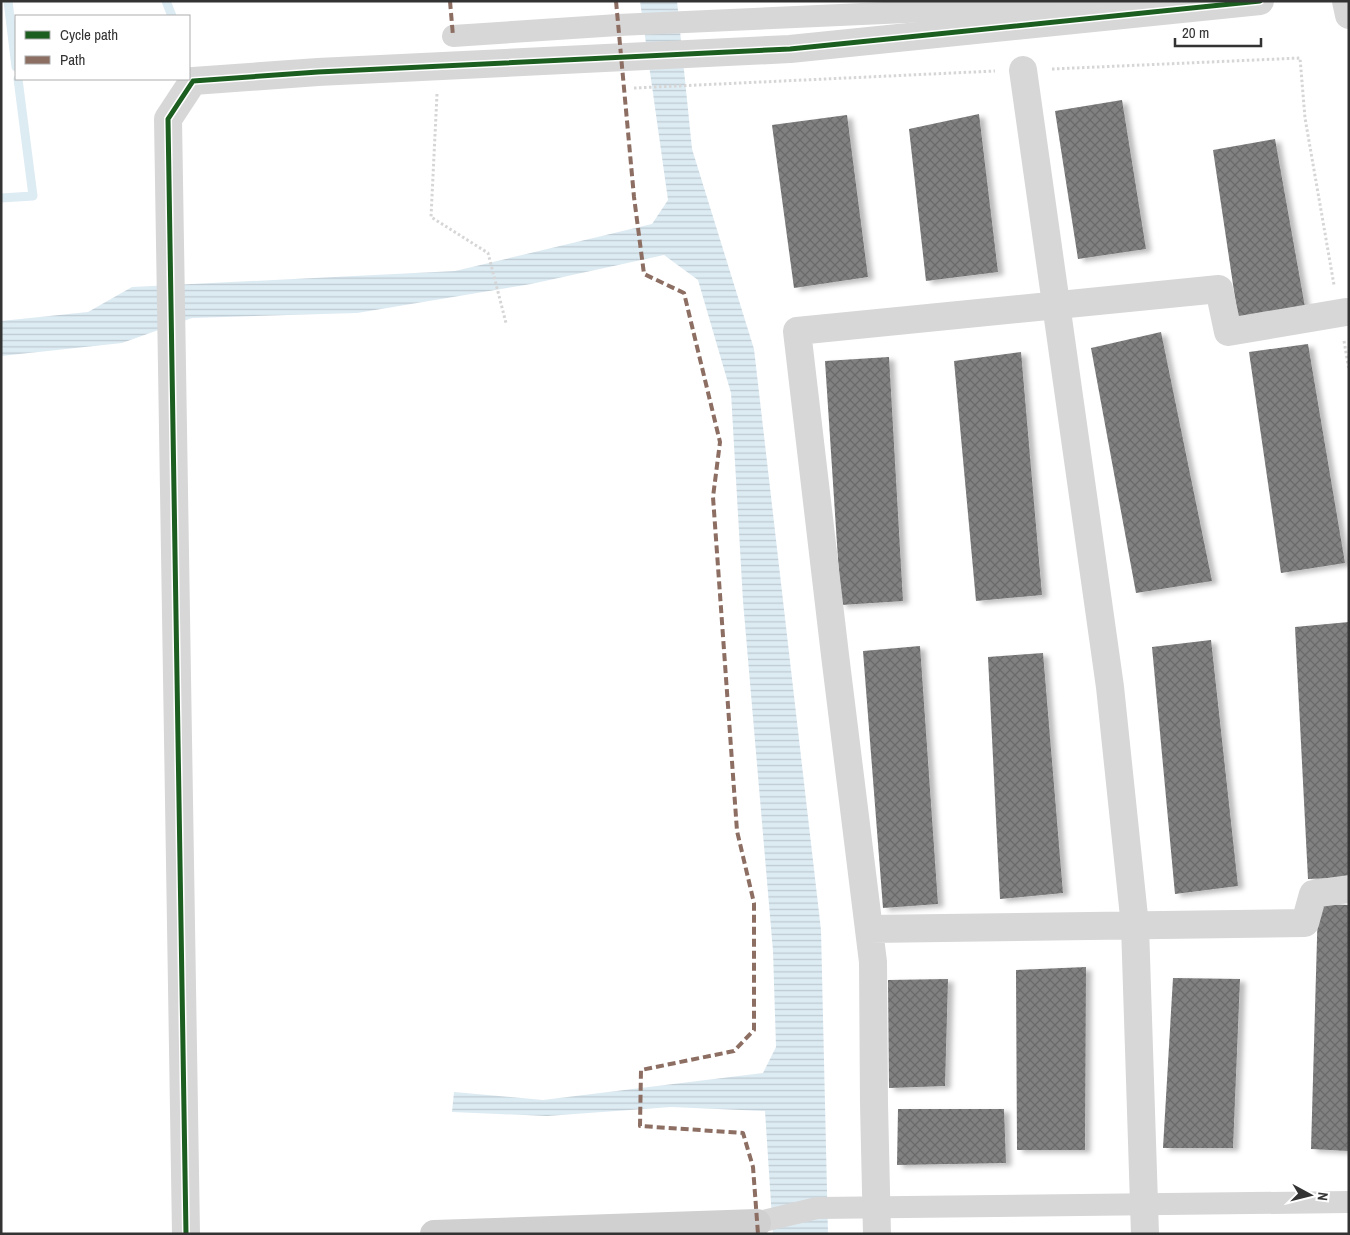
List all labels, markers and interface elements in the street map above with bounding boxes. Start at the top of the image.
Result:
legend [15,15,190,80]
scale bar [1175,15,1261,47]
text: 20 m [1182,22,1209,43]
text: Cycle path [60,24,118,45]
text: Path [60,49,85,70]
north arrow [1285,1170,1335,1220]
text: N [1313,1191,1332,1202]

